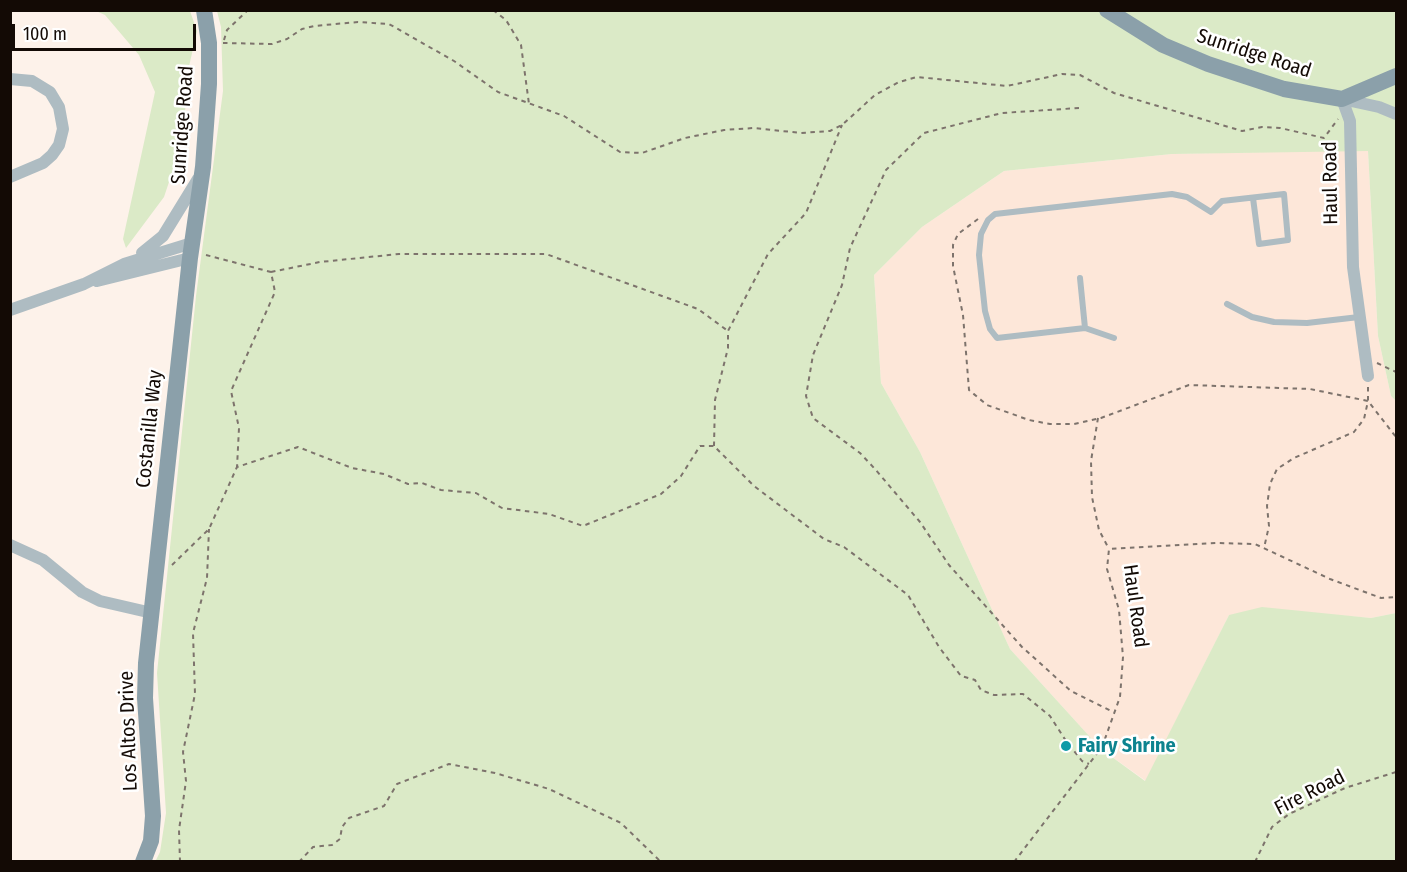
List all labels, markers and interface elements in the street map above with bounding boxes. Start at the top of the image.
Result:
scale bar [15,12,200,50]
text: 100 m [23,23,67,45]
street label: Sunridge Road [1194,24,1314,84]
street label: Sunridge Road [167,65,199,185]
street label: Haul Road [1318,141,1344,225]
street label: Costanilla Way [132,369,168,489]
street label: Haul Road [1117,563,1153,649]
street label: Los Altos Drive [115,670,143,792]
place label: Fairy Shrine [1078,734,1176,758]
marker: Fairy Shrine [1059,739,1073,753]
street label: Fire Road [1271,765,1349,821]

